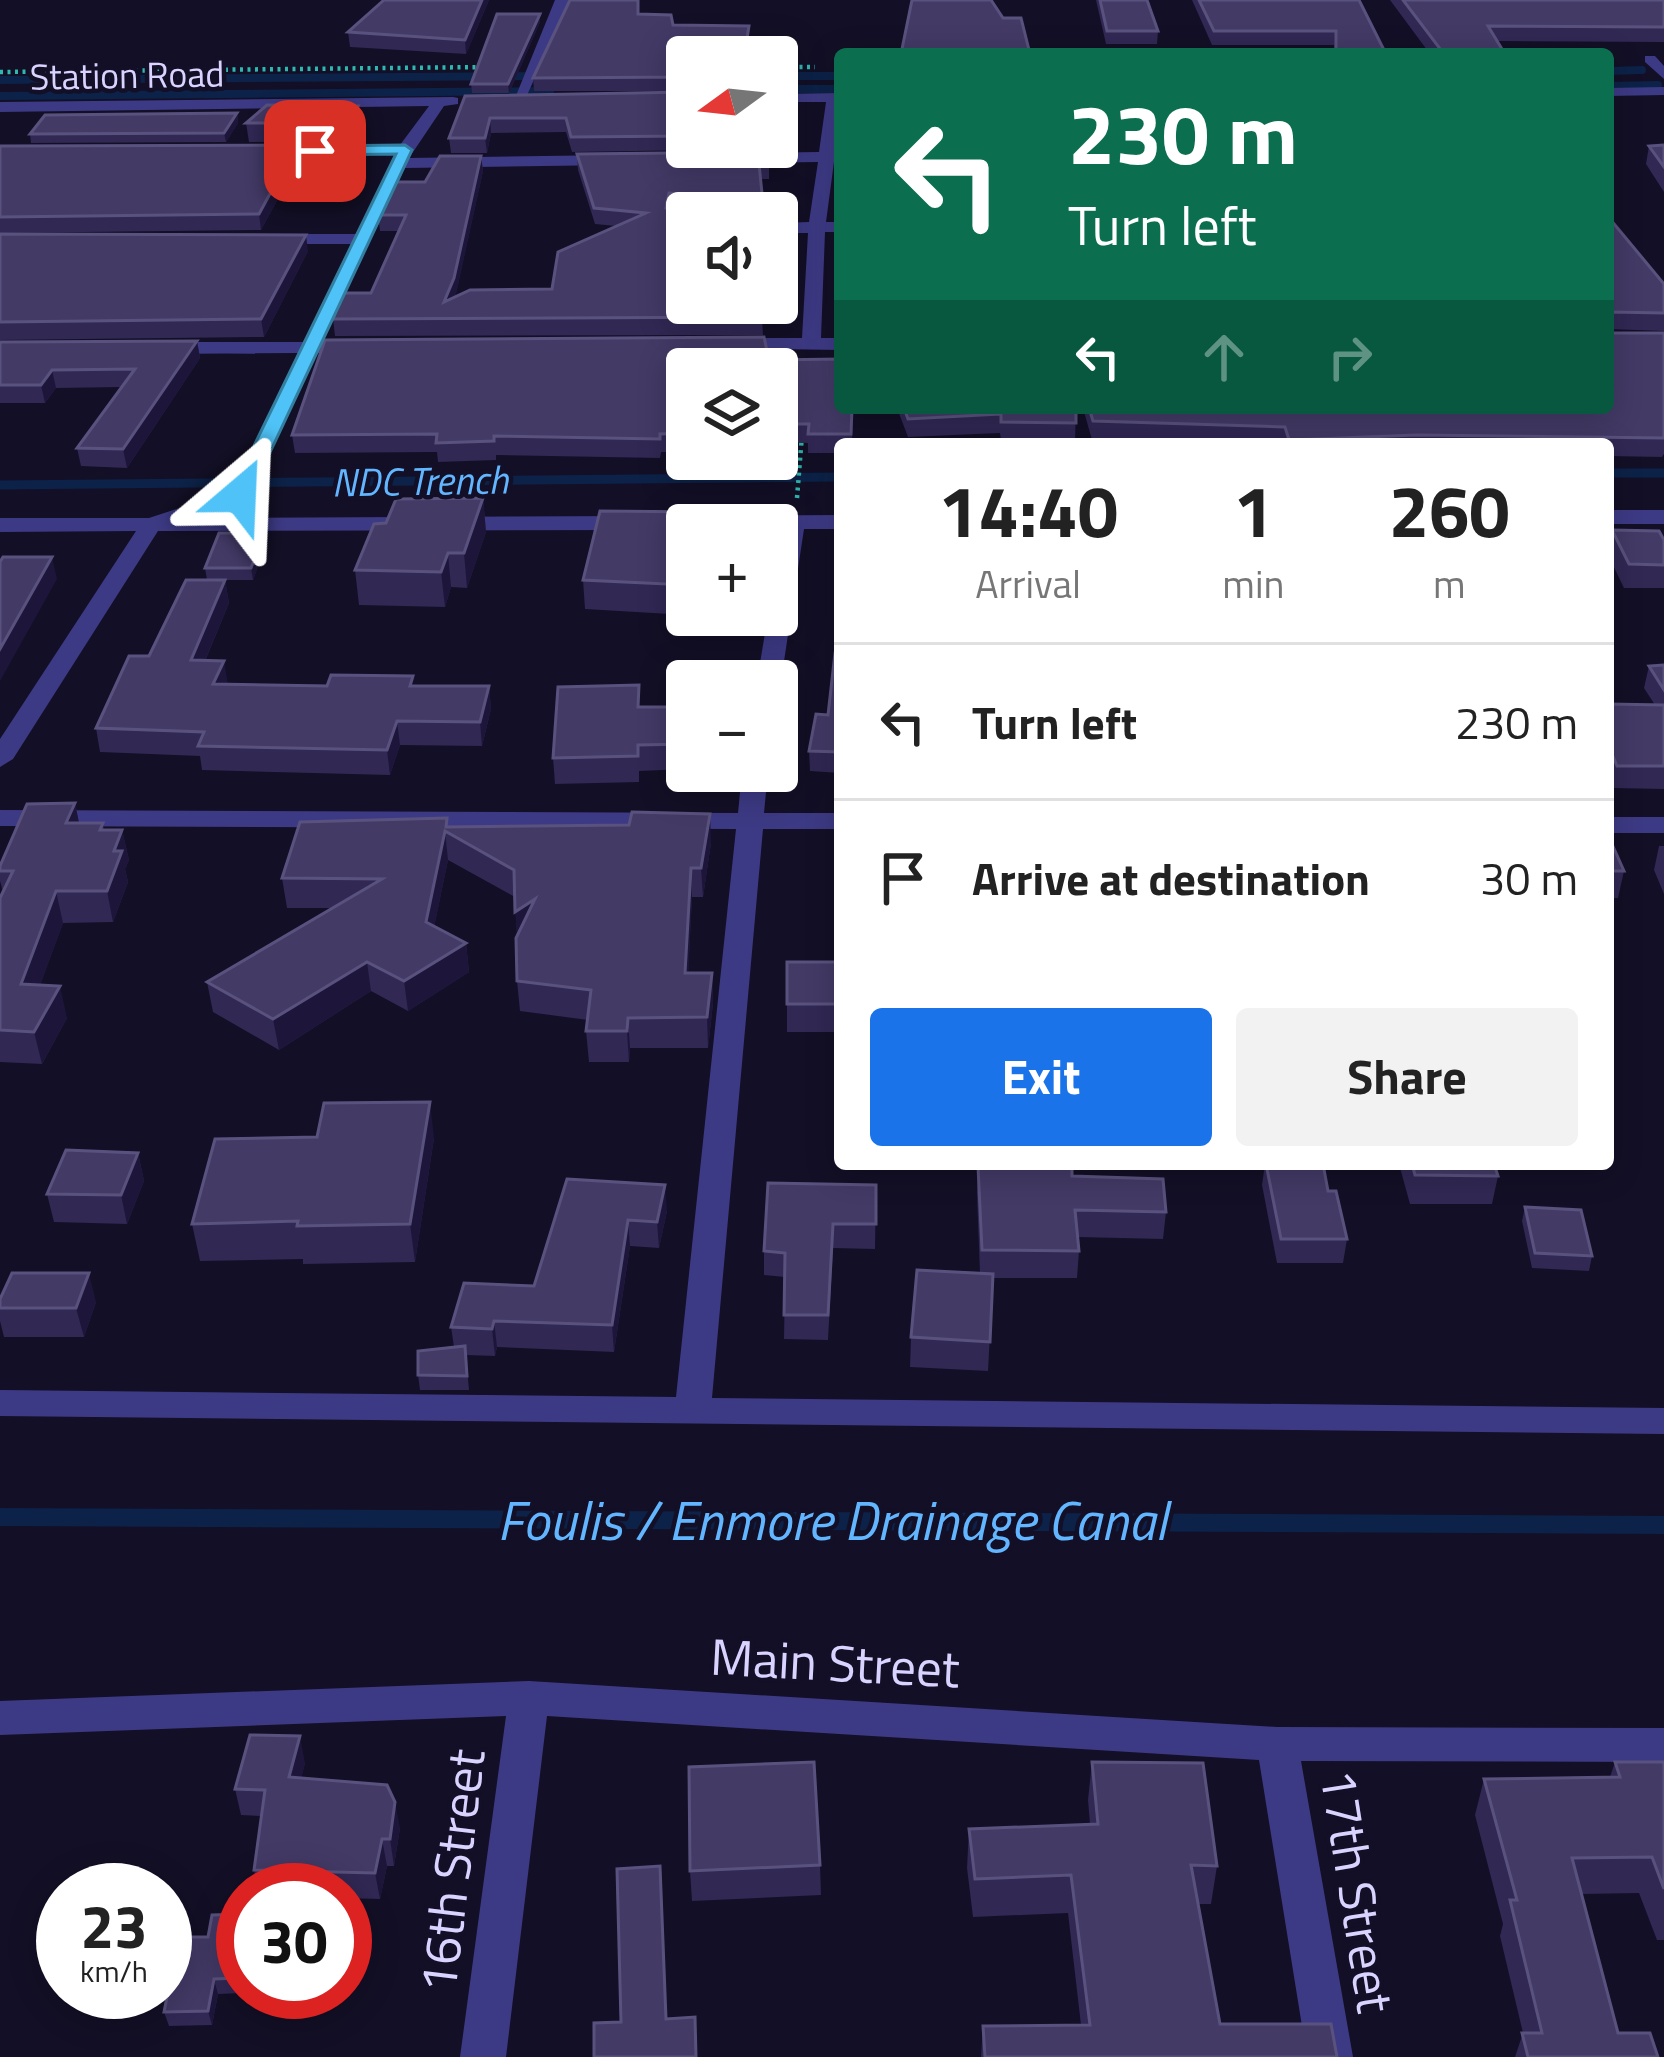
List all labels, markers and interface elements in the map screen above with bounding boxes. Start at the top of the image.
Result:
north arrow [666,36,798,168]
map controls [666,36,798,792]
street label: Station Road [29,45,225,104]
text: 230 m [1068,69,1298,197]
icon: left [870,96,1026,252]
pin [264,100,366,202]
icon: arrive [282,118,348,184]
text: Turn left [1068,184,1257,266]
button: sound [666,192,798,324]
icon: left [1065,324,1131,390]
icon: ahead [1191,324,1257,390]
icon: right [1317,324,1383,390]
button: layers [666,348,798,480]
position arrow [177,432,303,558]
water label: NDC Trench [331,449,510,512]
text: 14:40 [938,455,1118,565]
text: 1 [1233,455,1274,565]
text: 260 [1389,455,1510,565]
button: + [666,504,798,636]
text: Arrival [975,554,1081,613]
text: min [1222,554,1284,613]
text: m [1433,554,1465,613]
button: − [666,660,798,792]
text: Turn left [972,688,1137,756]
text: 230 m [1455,688,1578,756]
icon: left [870,689,936,755]
text: Arrive at destination [972,844,1370,912]
text: 30 m [1480,844,1578,912]
icon: arrive [870,845,936,911]
button: Exit [870,1008,1212,1146]
button: Share [1236,1008,1578,1146]
water label: Foulis / Enmore Drainage Canal [497,1479,1172,1561]
street label: Main Street [708,1617,962,1707]
street label: 16th Street [397,1744,505,1997]
street label: 17th Street [1300,1764,1416,2018]
speed limit sign: 30 [216,1863,372,2019]
text: 23 [80,1880,148,1971]
text: km/h [80,1948,148,1994]

